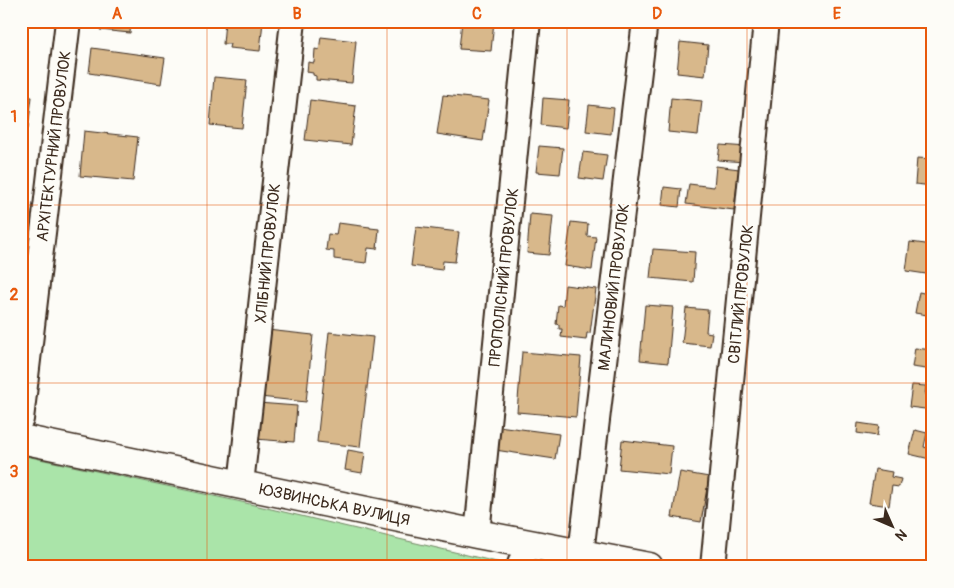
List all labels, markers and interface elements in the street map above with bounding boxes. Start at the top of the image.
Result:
text: A [112,4,123,24]
text: B [292,4,302,24]
text: C [472,4,482,24]
text: D [652,4,662,24]
text: E [833,4,842,24]
street label: АРХІТЕКТУРНИЙ ПРОВУЛОК [32,49,76,243]
text: 1 [11,107,17,127]
street label: ХЛІБНИЙ ПРОВУЛОК [251,182,285,324]
street label: ПРОПОЛІСНИЙ ПРОВУЛОК [485,187,523,367]
street label: МАЛИНОВИЙ ПРОВУЛОК [594,202,634,372]
street label: СВІТЛИЙ ПРОВУЛОК [724,223,758,365]
text: 2 [10,285,19,305]
text: 3 [10,462,19,482]
street label: ЮЗВИНСЬКА ВУЛИЦЯ [258,479,412,531]
north arrow [866,500,916,550]
text: N [891,525,910,544]

